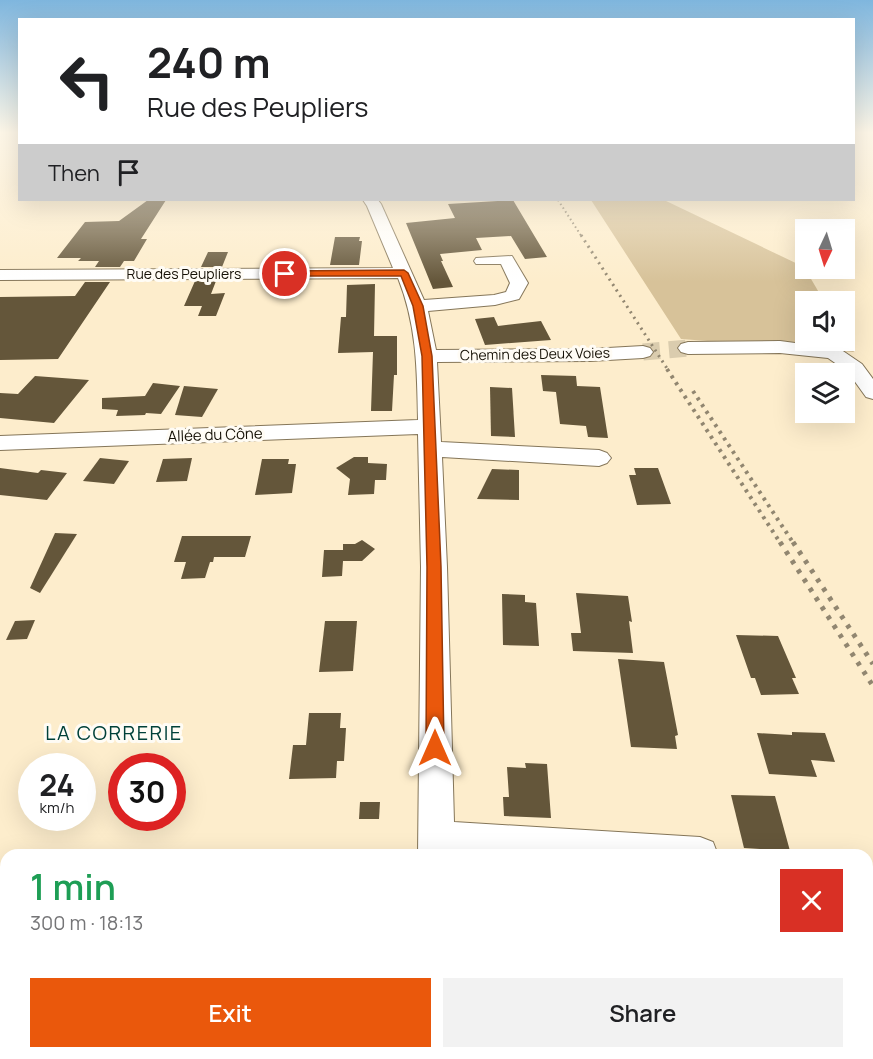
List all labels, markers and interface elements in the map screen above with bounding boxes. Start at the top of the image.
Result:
text: 240 m [147,33,271,91]
icon: left [48,42,126,120]
text: Rue des Peupliers [147,88,368,125]
icon: arrive [112,156,145,189]
text: Then [48,158,100,188]
north arrow [795,219,855,279]
map controls [795,219,855,423]
pin [259,248,310,299]
icon: arrive [268,257,301,290]
street label: Rue des Peupliers [127,264,241,283]
button: sound [795,291,855,351]
street label: Chemin des Deux Voies [460,343,610,364]
button: layers [795,363,855,423]
street label: Allée du Cône [167,422,263,447]
position arrow [403,716,467,780]
district label: LA CORRERIE [45,719,183,746]
speed limit sign: 30 [108,753,186,831]
text: 24 [39,764,75,805]
text: km/h [40,797,74,818]
text: 1 min [30,862,116,911]
button: close [780,869,843,932]
text: 300 m · 18:13 [30,909,143,936]
button: Exit [30,978,431,1047]
button: Share [443,978,843,1047]

